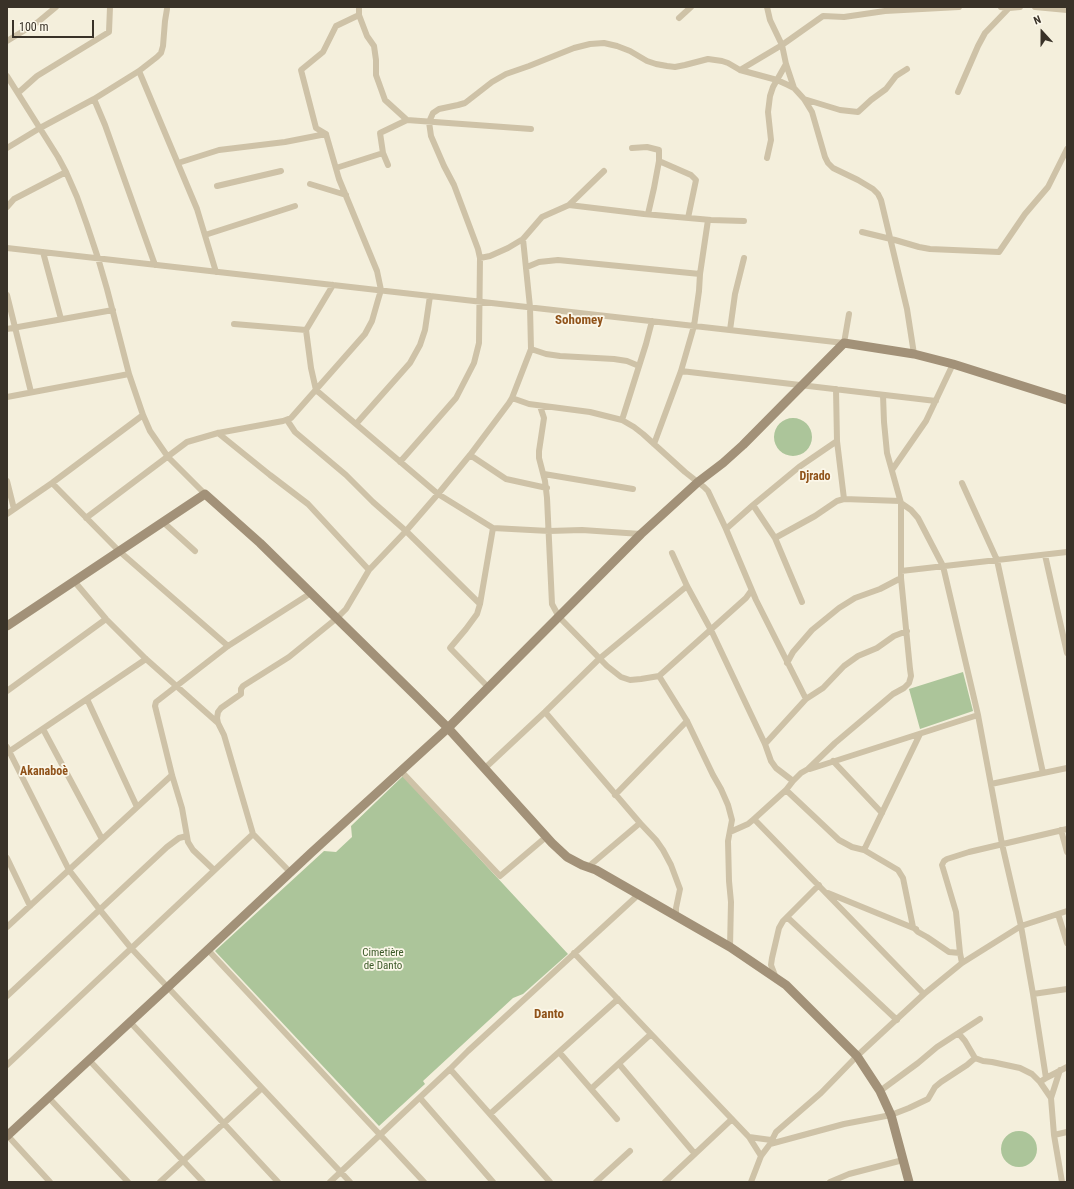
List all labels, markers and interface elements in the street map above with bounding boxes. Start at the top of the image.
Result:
scale bar [14,12,96,38]
north arrow [1022,12,1062,52]
text: N [1032,13,1043,28]
text: 100 m [19,20,49,34]
district label: Sohomey [555,313,603,329]
district label: Djrado [799,470,831,484]
district label: Akanaboè [20,765,68,779]
park label: Cimetière de Danto [362,946,404,972]
district label: Danto [534,1007,564,1023]

